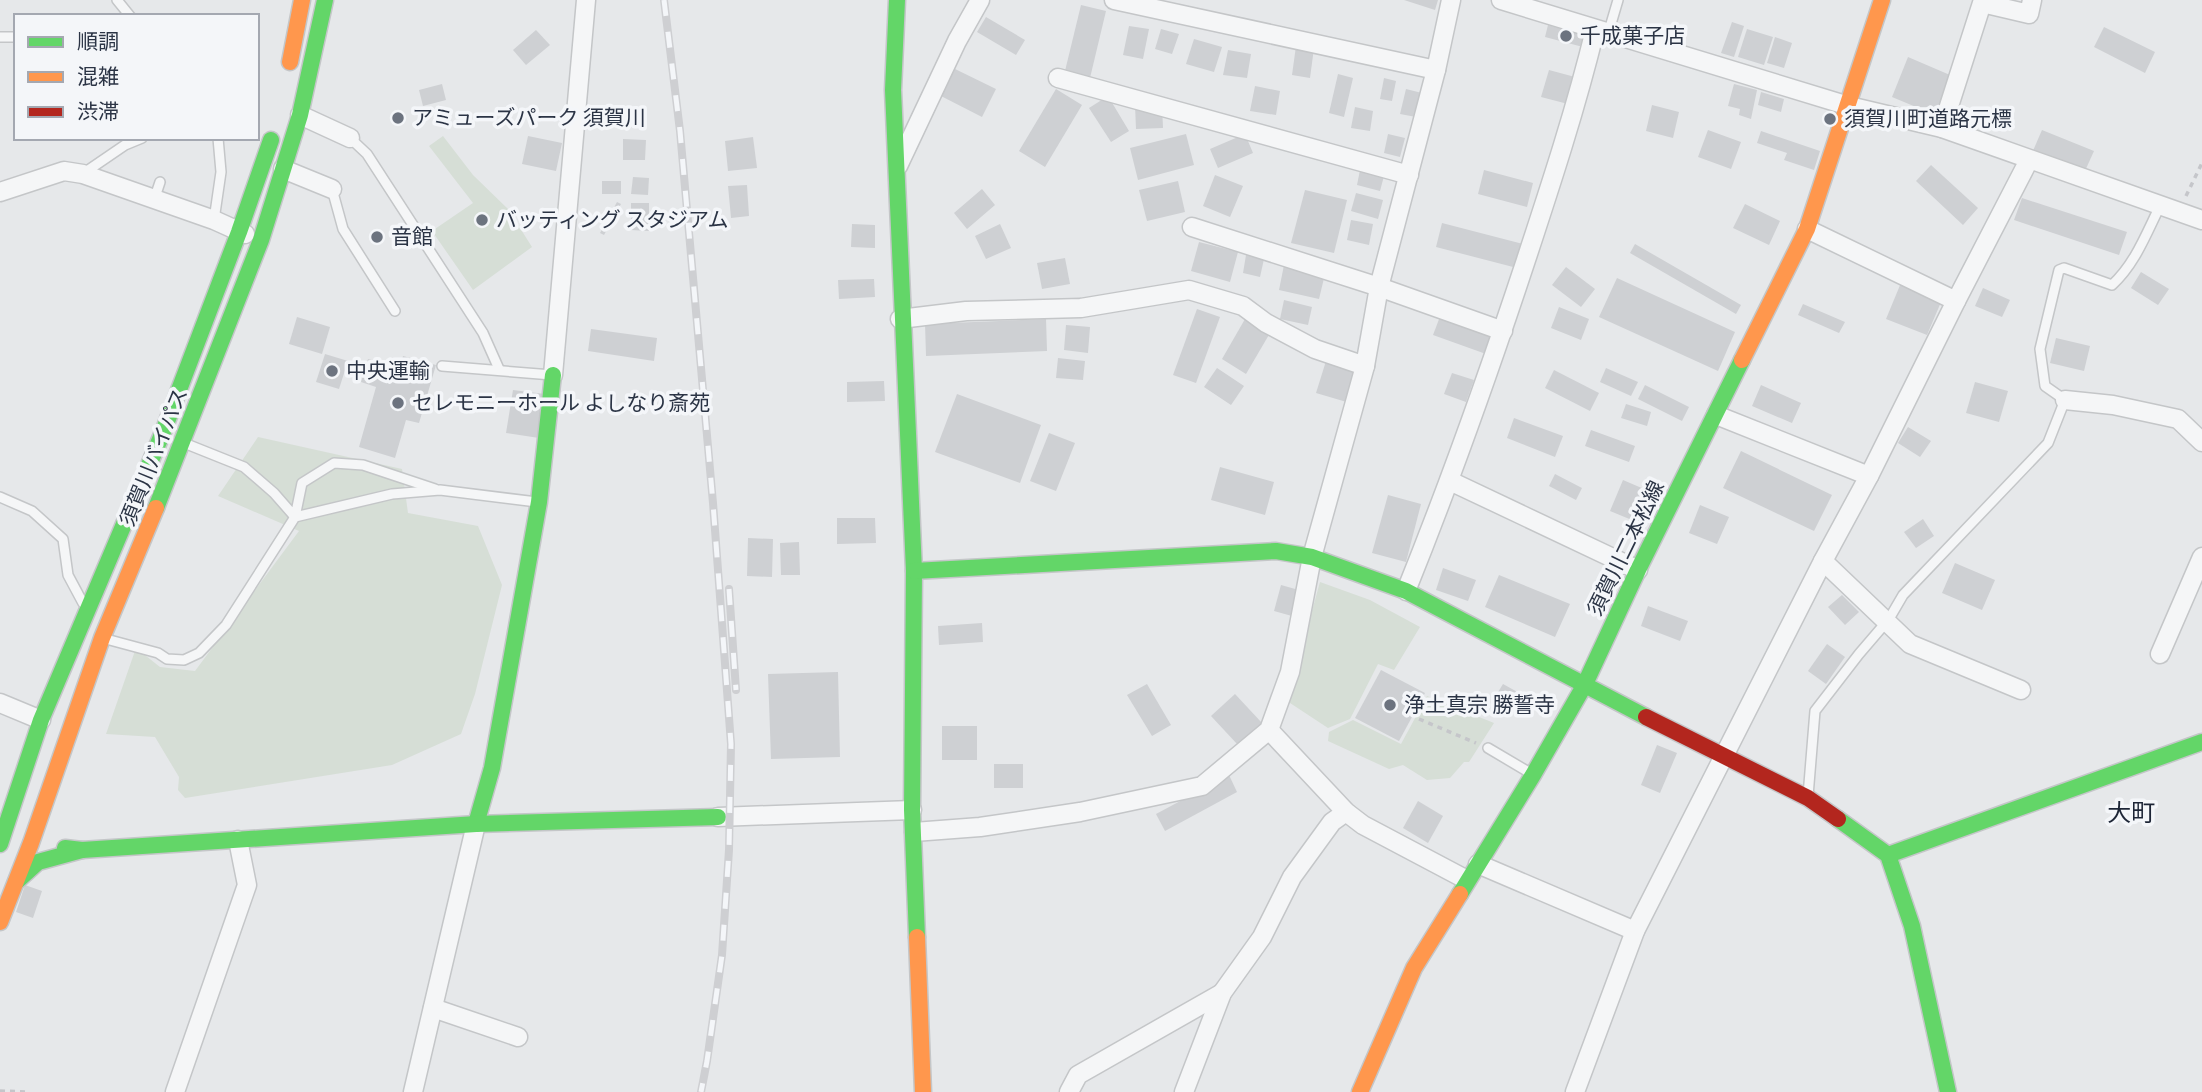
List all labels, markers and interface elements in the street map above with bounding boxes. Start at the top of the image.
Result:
legend [14,14,259,140]
place label: 千成菓子店 [1580,21,1685,51]
text: 順調 [77,27,119,57]
marker: 千成菓子店 [1558,28,1574,44]
text: 混雑 [77,62,119,92]
text: 渋滞 [77,97,119,127]
place label: アミューズパーク 須賀川 [412,103,646,133]
place label: 須賀川町道路元標 [1844,104,2012,134]
marker: アミューズパーク 須賀川 [390,110,406,126]
marker: 須賀川町道路元標 [1822,111,1838,127]
place label: バッティング スタジアム [496,205,728,235]
marker: バッティング スタジアム [474,212,490,228]
place label: 音館 [391,222,433,252]
marker: 音館 [369,229,385,245]
place label: 中央運輸 [346,356,430,386]
marker: 中央運輸 [324,363,340,379]
street label: 須賀川バイパス [113,383,195,531]
place label: セレモニーホール よしなり斎苑 [412,388,710,418]
marker: セレモニーホール よしなり斎苑 [390,395,406,411]
street label: 須賀川二本松線 [1580,475,1672,621]
place label: 浄土真宗 勝誓寺 [1404,690,1555,720]
marker: 浄土真宗 勝誓寺 [1382,697,1398,713]
district label: 大町 [2107,796,2155,831]

